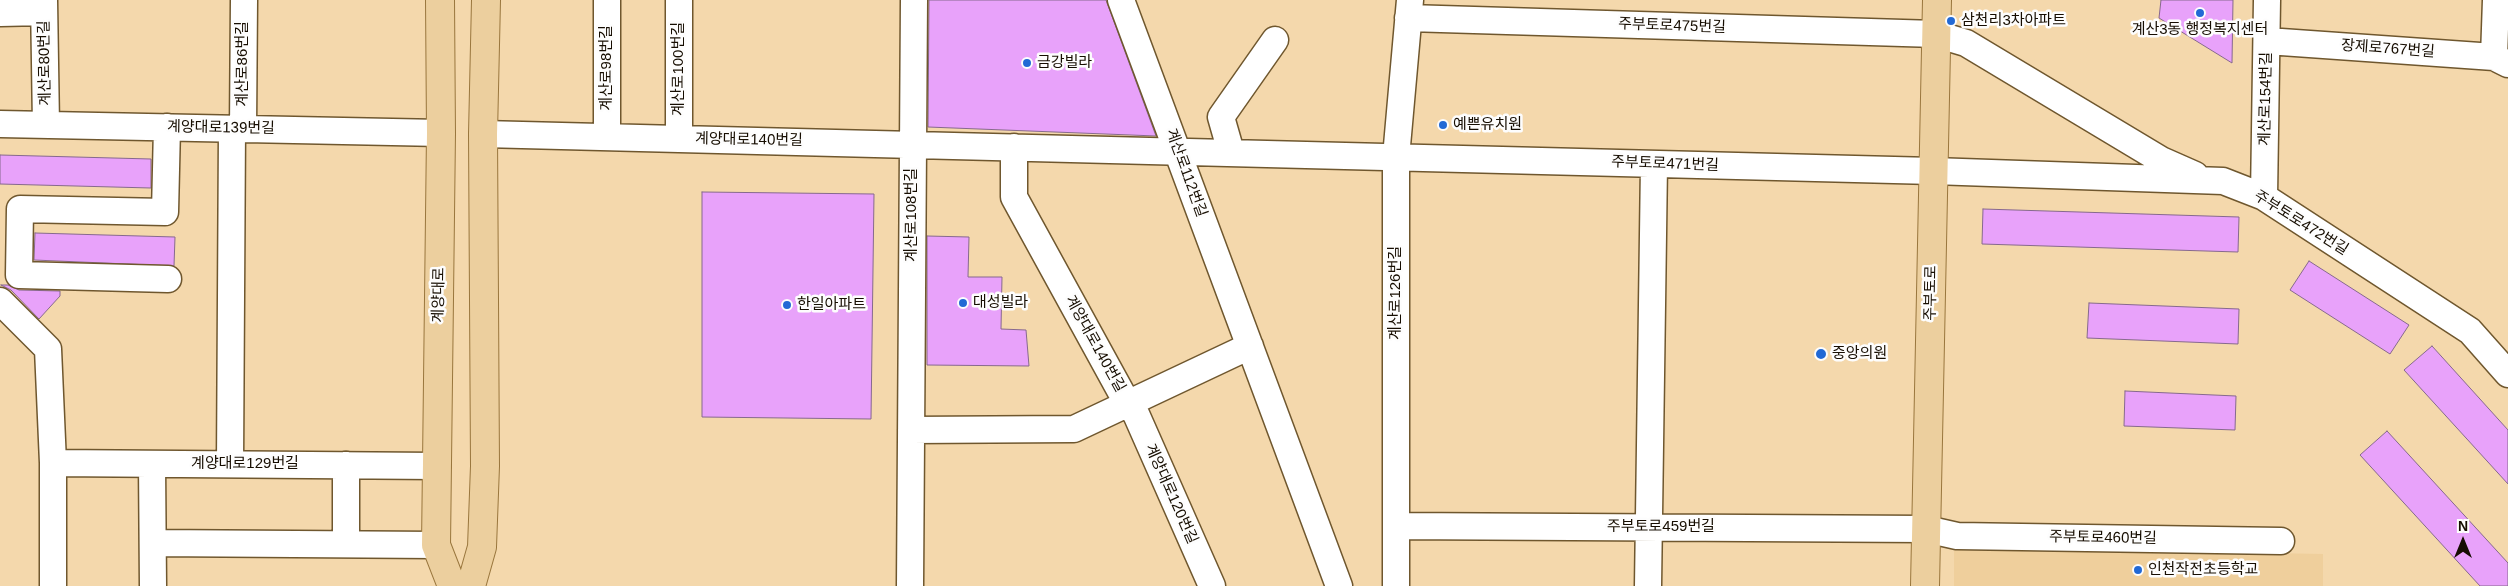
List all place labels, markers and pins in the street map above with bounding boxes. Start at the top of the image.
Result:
marker: 계산3동 행정복지센터 [2194,7,2206,19]
place label: 삼천리3차아파트 [1961,12,2066,30]
marker: 삼천리3차아파트 [1945,15,1957,27]
place label: 계산3동 행정복지센터 [2132,21,2268,39]
place label: 금강빌라 [1037,54,1092,72]
marker: 금강빌라 [1021,57,1033,69]
place label: 예쁜유치원 [1453,116,1522,134]
marker: 예쁜유치원 [1437,119,1449,131]
place label: 대성빌라 [973,294,1028,312]
place label: 한일아파트 [797,296,866,314]
marker: 대성빌라 [957,297,969,309]
marker: 한일아파트 [781,299,793,311]
place label: 중앙의원 [1832,345,1887,363]
marker: 중앙의원 [1814,347,1828,361]
place label: 인천작전초등학교 [2148,561,2258,579]
marker: 인천작전초등학교 [2132,564,2144,576]

